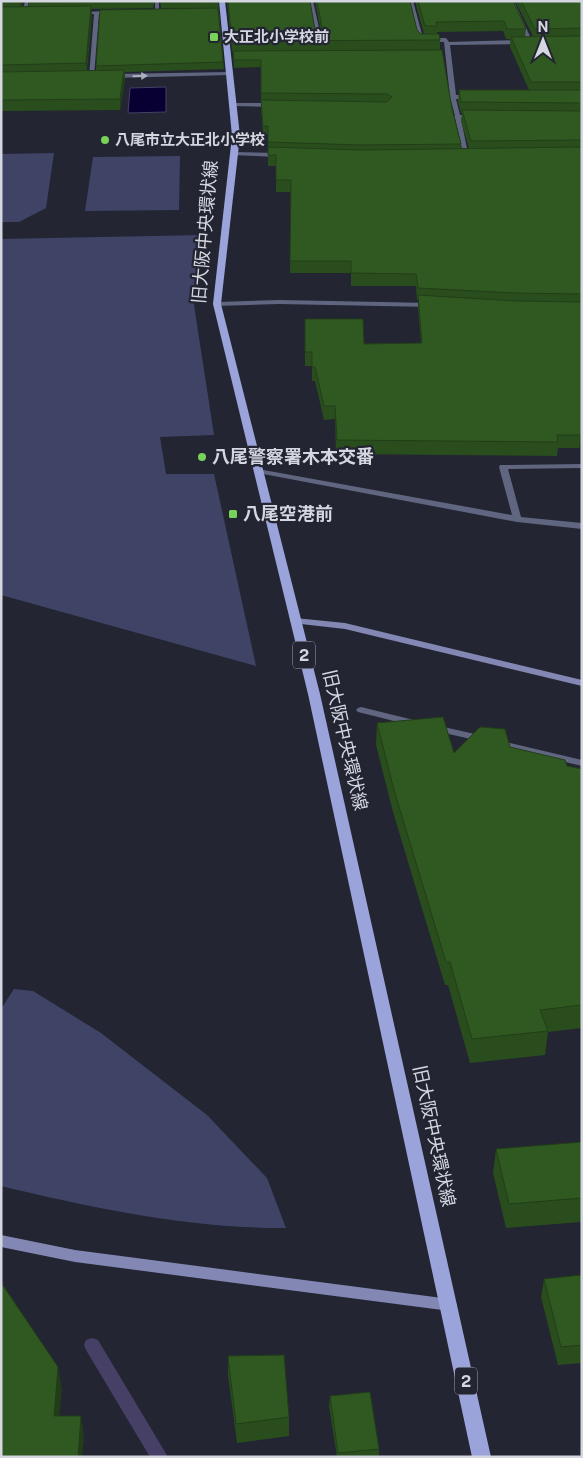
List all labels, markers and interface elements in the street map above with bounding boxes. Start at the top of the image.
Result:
north arrow [518,15,568,65]
text: N [538,19,548,35]
place label: 大正北小学校前 [224,28,329,45]
marker: 大正北小学校前 [208,31,220,43]
one-way arrow [132,71,148,79]
place label: 八尾市立大正北小学校 [115,131,265,148]
marker: 八尾市立大正北小学校 [99,134,111,146]
street label: 旧大阪中央環状線 [188,159,221,305]
place label: 八尾警察署木本交番 [212,446,374,467]
marker: 八尾警察署木本交番 [196,451,208,463]
place label: 八尾空港前 [243,503,333,524]
marker: 八尾空港前 [227,508,239,520]
road number: 2 [293,642,315,668]
street label: 旧大阪中央環状線 [319,667,372,812]
street label: 旧大阪中央環状線 [409,1063,460,1209]
road number: 2 [455,1368,477,1394]

